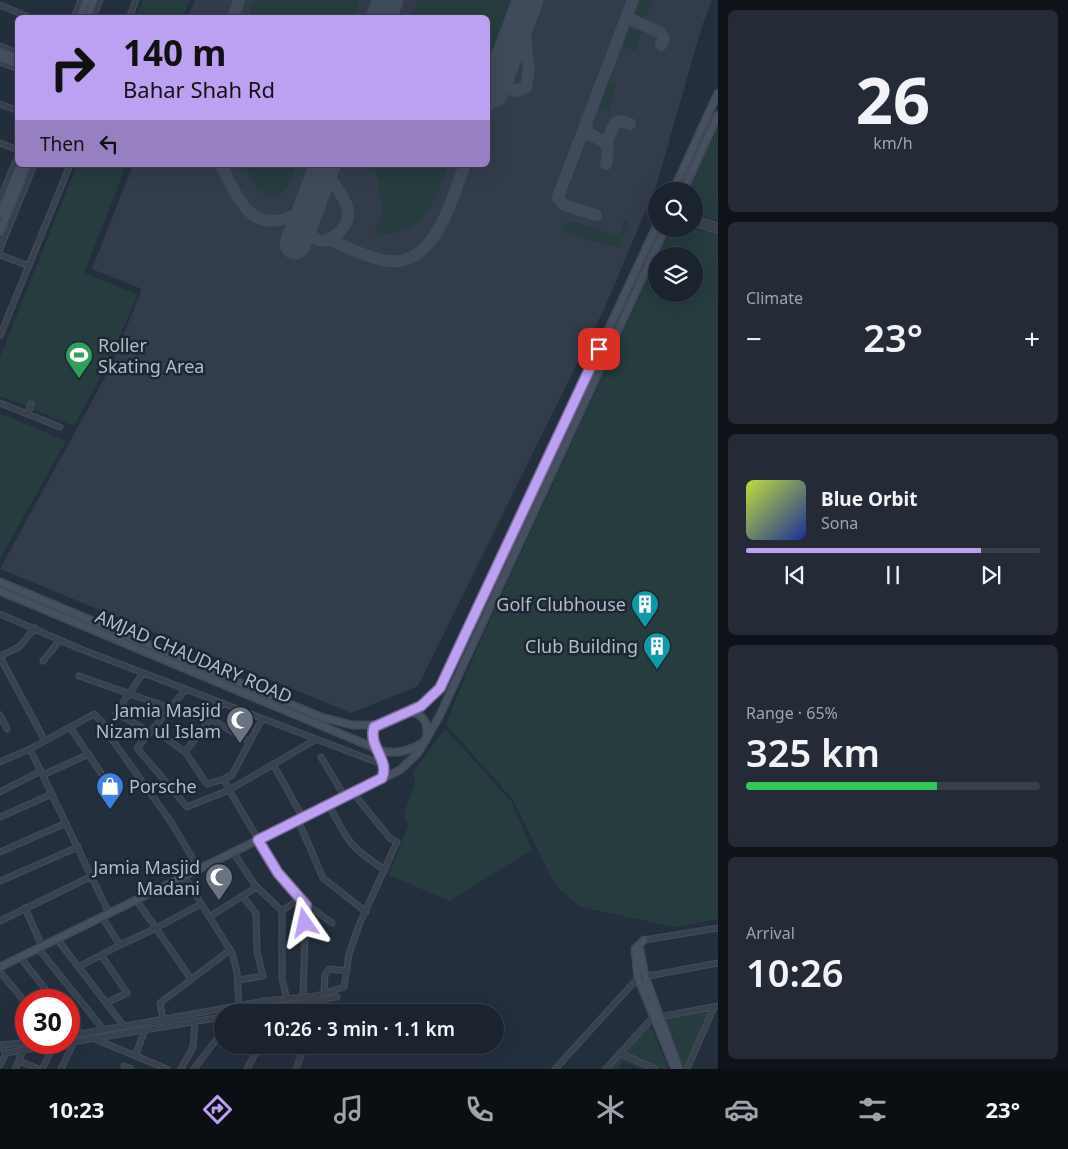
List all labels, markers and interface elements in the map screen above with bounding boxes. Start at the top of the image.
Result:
text: 140 m [123,29,226,76]
icon: right [40,35,105,100]
text: 26 [856,55,930,143]
text: Bahar Shah Rd [123,74,275,104]
icon: left [95,130,123,158]
text: Then [40,131,85,157]
text: km/h [873,132,913,154]
map controls [648,182,703,302]
button: search [648,182,703,237]
button: layers [648,247,703,302]
text: Climate [746,287,803,309]
text: 23° [863,311,923,363]
text: − [746,319,762,357]
text: + [1024,319,1040,357]
pin [578,328,620,370]
place label: Roller Skating Area [98,333,204,378]
icon: arrive [585,335,613,363]
sports icon: Roller Skating Area [64,340,94,379]
text: Blue Orbit [821,486,917,512]
text: Sona [821,512,858,534]
icon: previous [781,561,809,589]
icon: pause [879,561,907,589]
icon: next [977,561,1005,589]
building icon: Golf Clubhouse [630,589,660,628]
place label: Golf Clubhouse [496,592,626,616]
street label: AMJAD CHAUDARY ROAD [92,604,296,708]
building icon: Club Building [642,631,672,670]
place label: Club Building [525,634,638,658]
place label: Jamia Masjid Nizam ul Islam [96,698,221,743]
text: Range · 65% [746,702,838,724]
mosque icon: Jamia Masjid Nizam ul Islam [225,705,255,744]
text: 325 km [746,726,880,778]
shop icon: Porsche [95,771,125,810]
place label: Porsche [129,774,197,798]
place label: Jamia Masjid Madani [91,855,200,900]
mosque icon: Jamia Masjid Madani [204,862,234,901]
position arrow [278,896,330,948]
text: Arrival [746,922,795,944]
text: 10:26 [746,946,843,998]
speed limit sign: 30 [15,989,80,1054]
text: 10:26 · 3 min · 1.1 km [263,1016,455,1042]
icon: directions [200,1092,235,1127]
icon: music [331,1092,366,1127]
icon: phone [462,1092,497,1127]
icon: climate [593,1092,628,1127]
icon: car [724,1092,759,1127]
icon: filters [855,1092,890,1127]
text: 10:23 [48,1094,104,1124]
text: 23° [985,1094,1020,1124]

